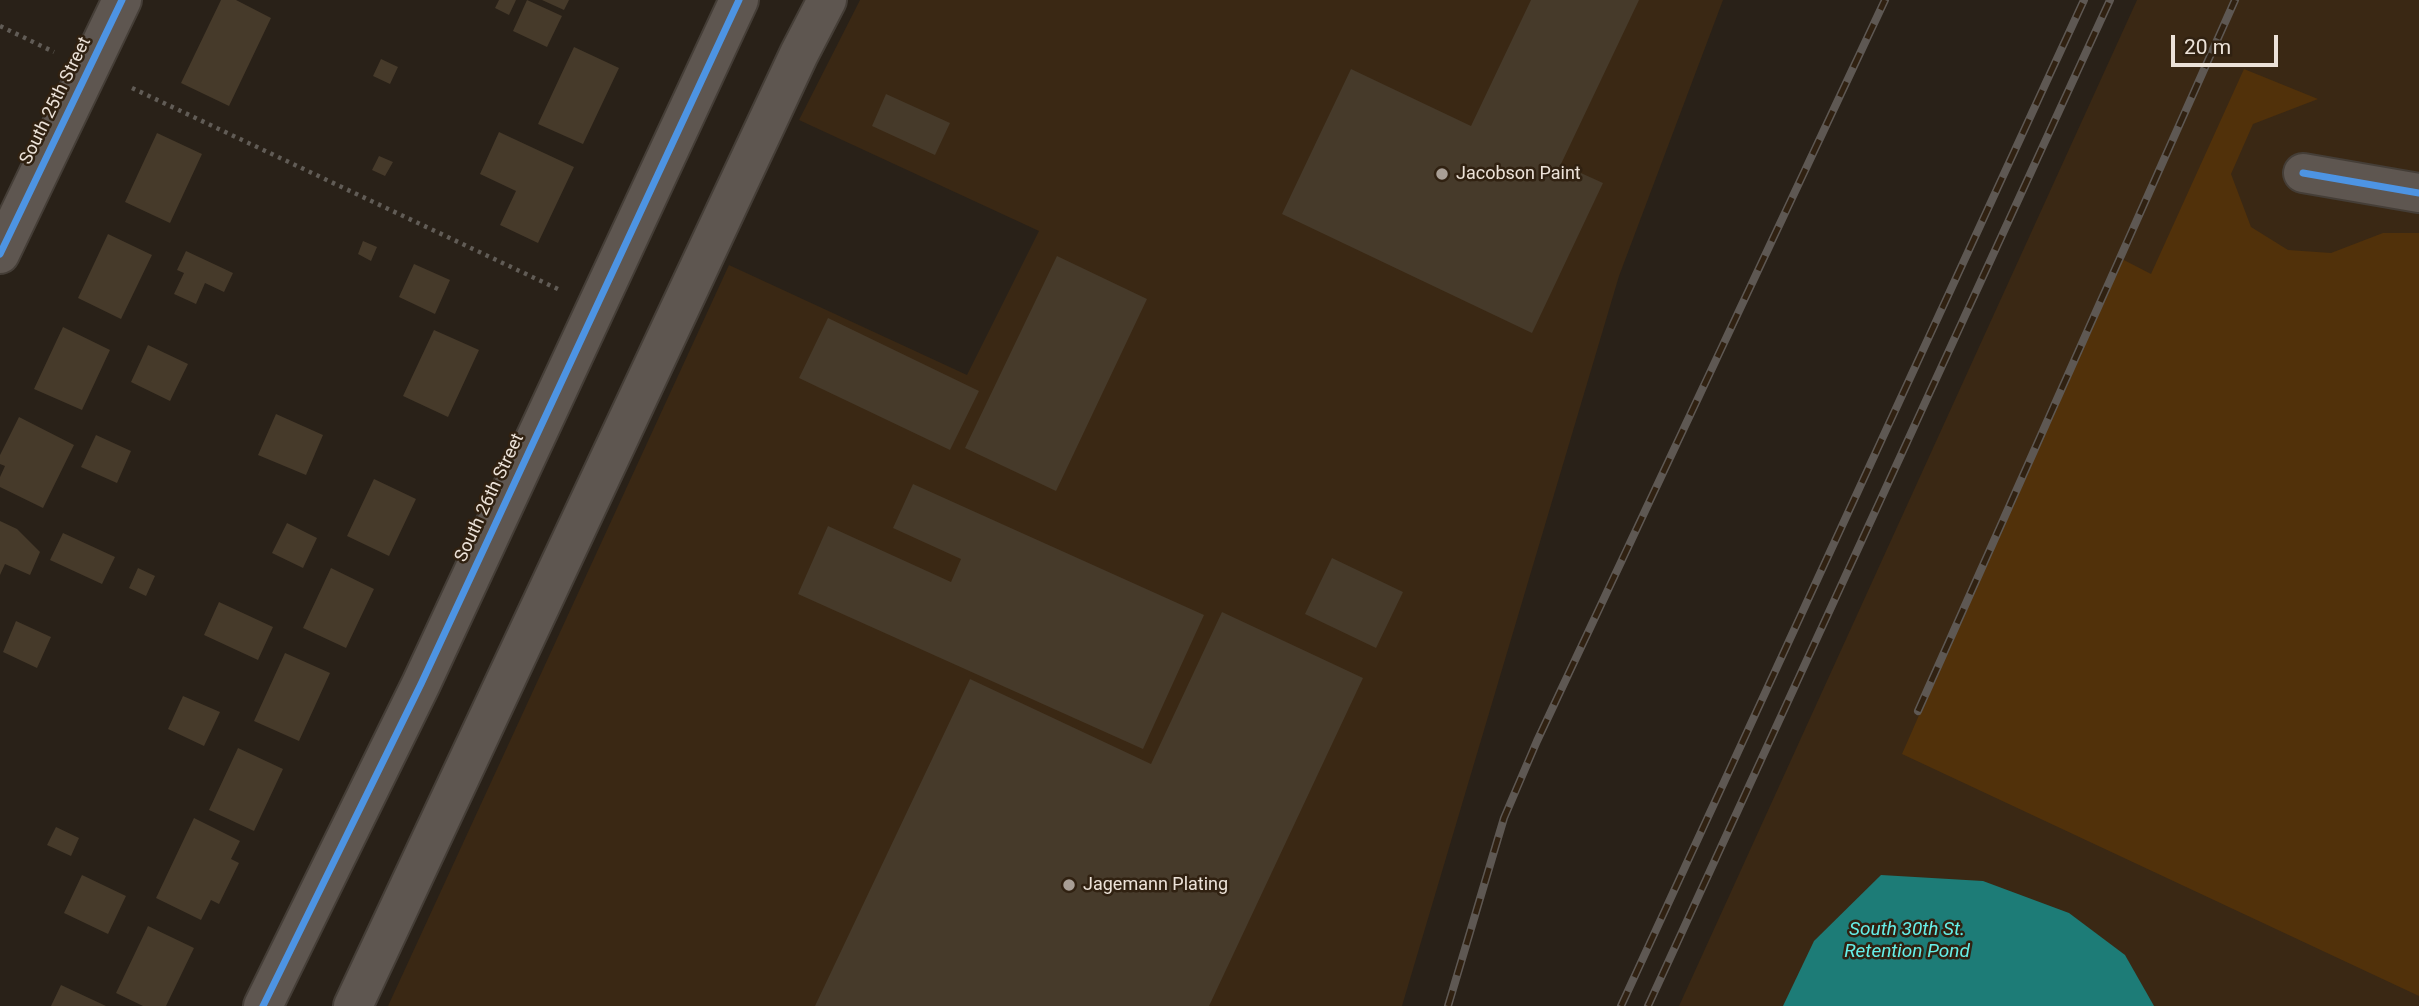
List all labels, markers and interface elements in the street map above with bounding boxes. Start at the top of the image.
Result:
scale bar [2174,21,2281,65]
street label: South 25th Street [16,34,96,168]
text: 20 m [2184,35,2231,59]
place label: Jacobson Paint [1456,163,1581,185]
marker: Jacobson Paint [1434,166,1450,182]
street label: South 26th Street [451,430,529,566]
place label: Jagemann Plating [1083,874,1228,896]
marker: Jagemann Plating [1061,877,1077,893]
water label: South 30th St. Retention Pond [1844,919,1970,963]

